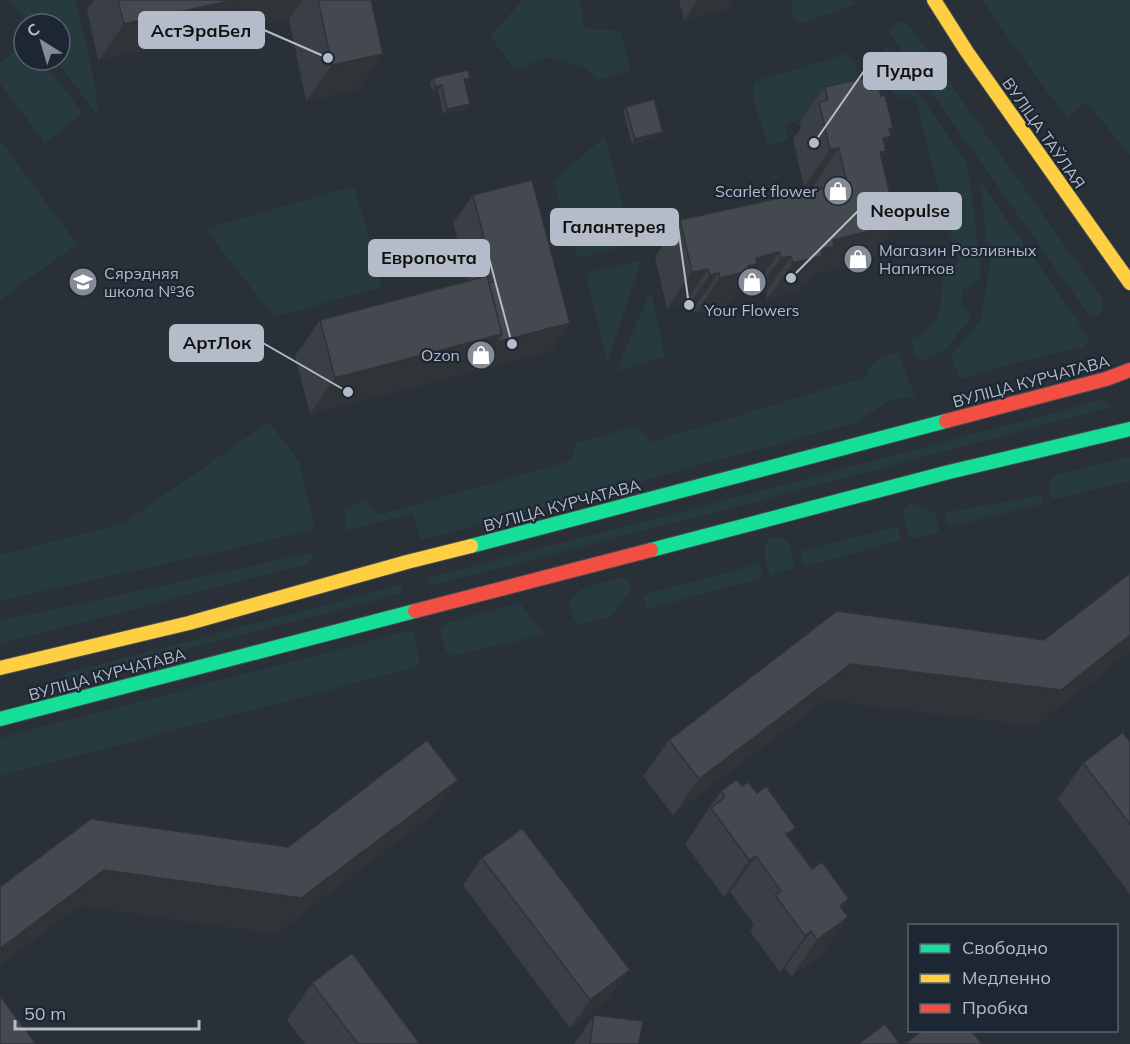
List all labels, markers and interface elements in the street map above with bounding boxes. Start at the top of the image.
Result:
north arrow [12,12,72,72]
callout: АстЭраБел [139,12,264,48]
text: С [23,19,43,41]
text: АстЭраБел [151,19,251,42]
callout: Пудра [864,53,946,89]
text: Пудра [876,59,934,82]
street label: ВУЛІЦА ТАЎЛАЯ [998,74,1090,192]
shop icon: Scarlet flower [822,175,854,207]
place label: Scarlet flower [715,181,817,201]
callout: Neopulse [858,193,961,229]
text: Neopulse [870,199,950,222]
callout: Галантерея [551,209,678,245]
text: Галантерея [562,215,666,238]
callout: Европочта [369,240,489,276]
place label: Магазин Розливных Напитков [879,240,1037,278]
shop icon: Магазин Розливных Напитков [842,243,874,275]
text: Европочта [381,246,477,269]
place label: Сярэдняя школа №36 [104,263,195,301]
school or university icon: Сярэдняя школа №36 [67,266,99,298]
shop icon: Your Flowers [736,266,768,298]
place label: Your Flowers [704,300,799,320]
callout: АртЛок [170,325,263,361]
text: АртЛок [183,331,252,354]
shop icon: Ozon [465,339,497,371]
place label: Ozon [421,345,460,365]
street label: ВУЛІЦА КУРЧАТАВА [950,350,1112,412]
street label: ВУЛІЦА КУРЧАТАВА [481,474,643,536]
street label: ВУЛІЦА КУРЧАТАВА [26,643,188,705]
legend [908,924,1118,1032]
text: Свободно [962,936,1048,959]
text: Медленно [962,966,1051,989]
scale bar [15,993,200,1031]
text: Пробка [962,996,1028,1019]
text: 50 m [24,1002,66,1025]

